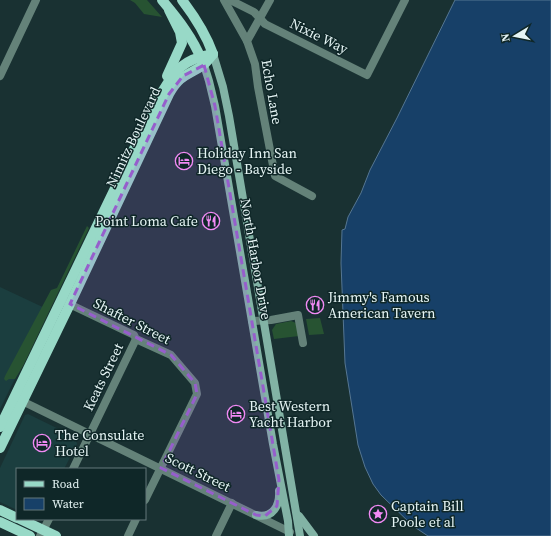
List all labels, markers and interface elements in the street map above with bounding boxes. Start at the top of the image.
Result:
street label: Nixie Way [286,13,352,59]
north arrow [495,16,535,56]
text: N [498,32,514,43]
street label: Echo Lane [256,58,288,126]
street label: Nimitz Boulevard [101,83,165,191]
place label: Holiday Inn San Diego - Bayside [197,143,298,179]
hotel icon: Holiday Inn San Diego - Bayside [174,151,194,171]
street label: North Harbor Drive [236,197,276,321]
place label: Point Loma Cafe [95,211,198,231]
restaurant icon: Point Loma Cafe [201,211,221,231]
place label: Jimmy's Famous American Tavern [327,287,436,323]
street label: Shafter Street [90,293,174,349]
restaurant icon: Jimmy's Famous American Tavern [305,295,325,315]
street label: Keats Street [78,339,128,414]
place label: Best Western Yacht Harbor [249,396,332,432]
hotel icon: Best Western Yacht Harbor [226,404,246,424]
place label: The Consulate Hotel [55,425,144,461]
hotel icon: The Consulate Hotel [32,433,52,453]
street label: Scott Street [162,448,234,497]
legend [16,468,146,520]
text: Road [52,476,79,492]
text: Water [52,496,84,512]
place label: Captain Bill Poole et al [391,496,464,532]
place icon: Captain Bill Poole et al [368,504,388,524]

